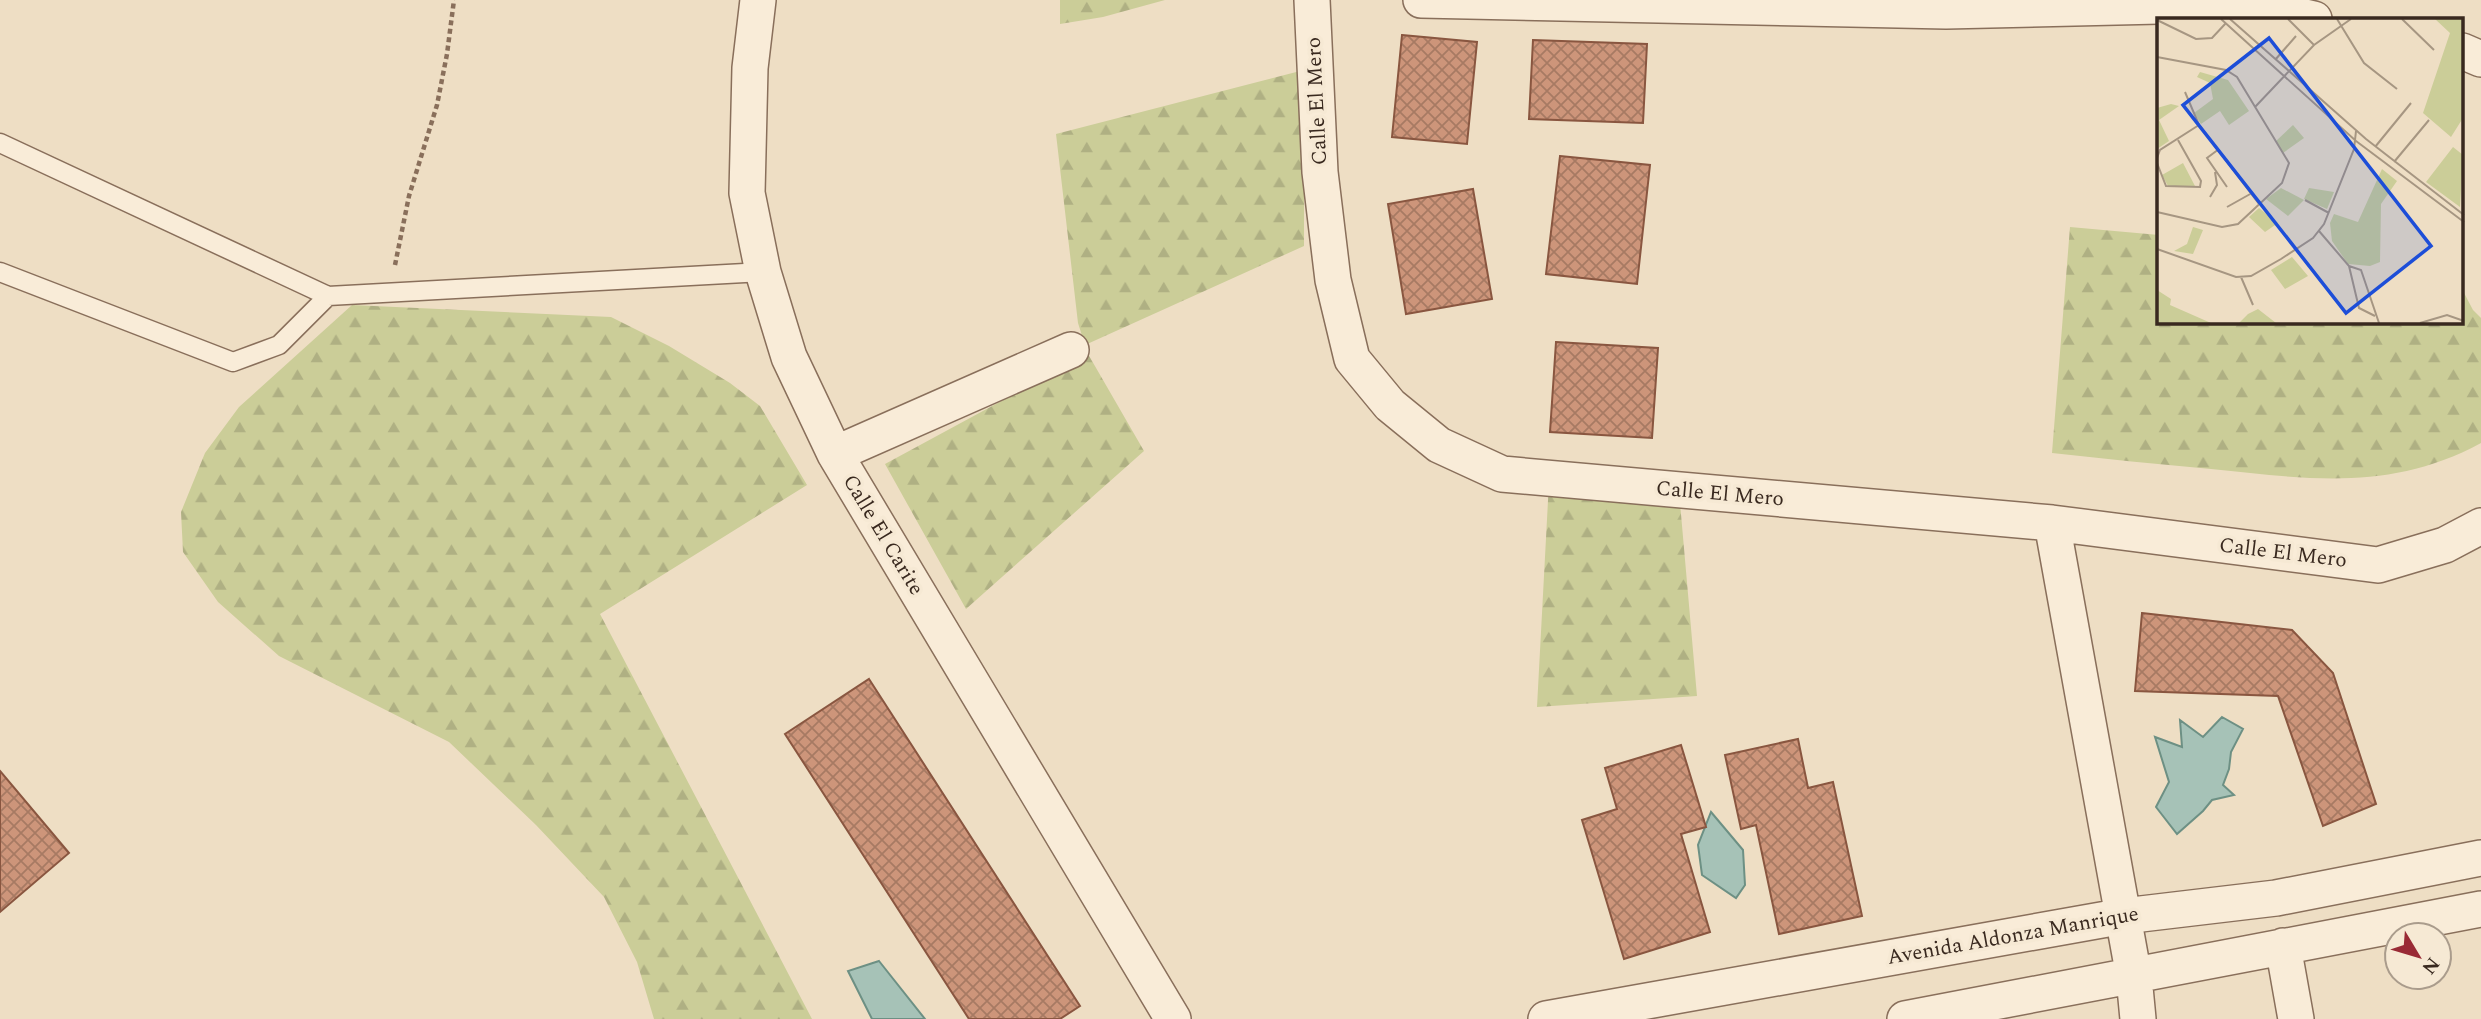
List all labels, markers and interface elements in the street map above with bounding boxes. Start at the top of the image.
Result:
inset map [2157,18,2464,324]
street label: Calle El Mero [1298,36,1336,166]
street label: Calle El Carite [834,468,932,602]
street label: Calle El Mero [1655,472,1785,516]
street label: Calle El Mero [2217,529,2349,577]
street label: Avenida Aldonza Manrique [1885,898,2141,974]
north arrow [2383,921,2453,991]
text: N [2414,951,2446,981]

